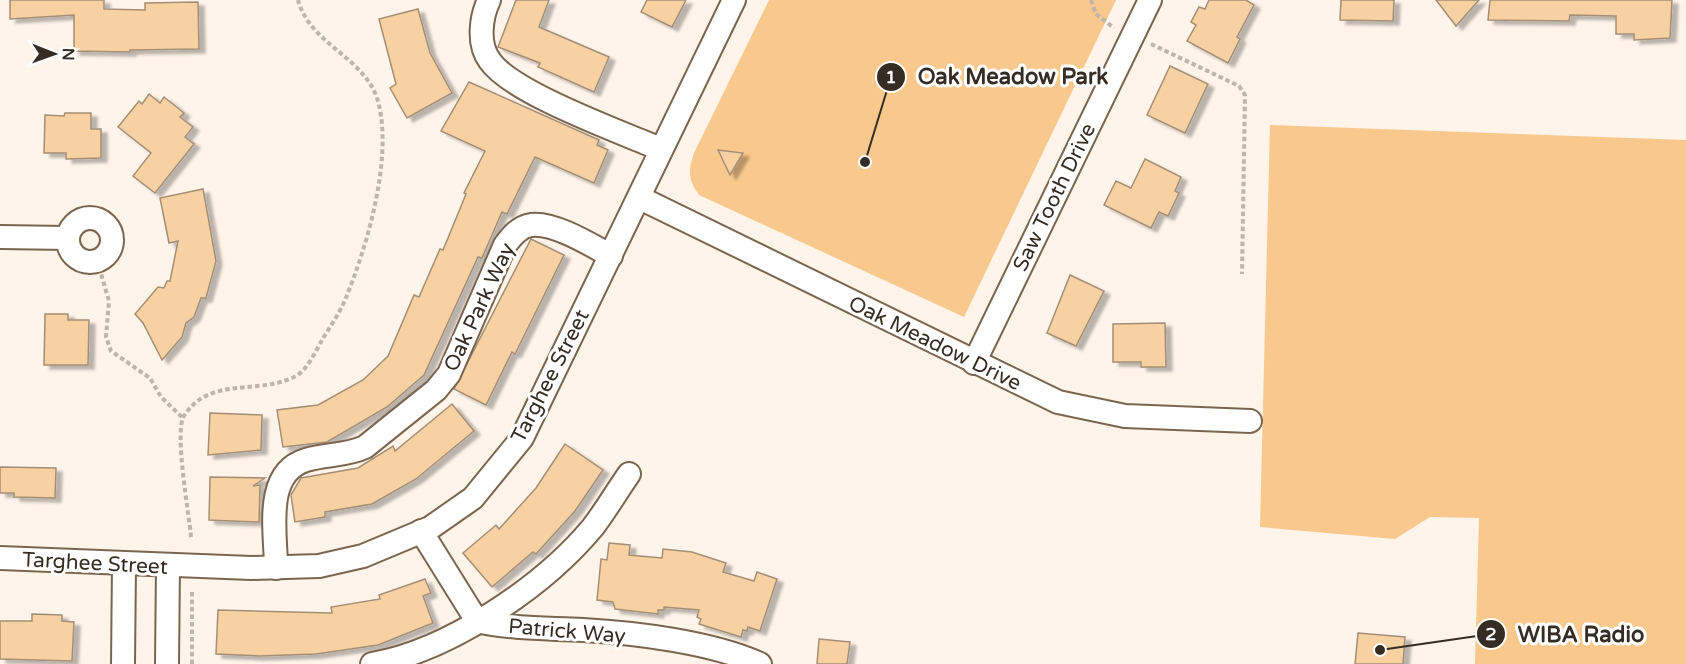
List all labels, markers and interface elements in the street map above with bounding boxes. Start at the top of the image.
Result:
north arrow [24,24,84,84]
text: N [58,48,78,61]
callout: Oak Meadow Park [876,57,1121,97]
text: Oak Meadow Park [918,64,1108,90]
text: 1 [885,66,897,88]
street label: Saw Tooth Drive [1008,119,1101,275]
street label: Oak Park Way [439,239,520,376]
street label: Oak Meadow Drive [844,291,1025,396]
street label: Targhee Street [506,306,595,447]
street label: Targhee Street [21,547,168,580]
street label: Patrick Way [507,614,627,649]
callout: WIBA Radio [1476,614,1656,654]
text: WIBA Radio [1518,622,1644,648]
text: 2 [1485,623,1497,645]

